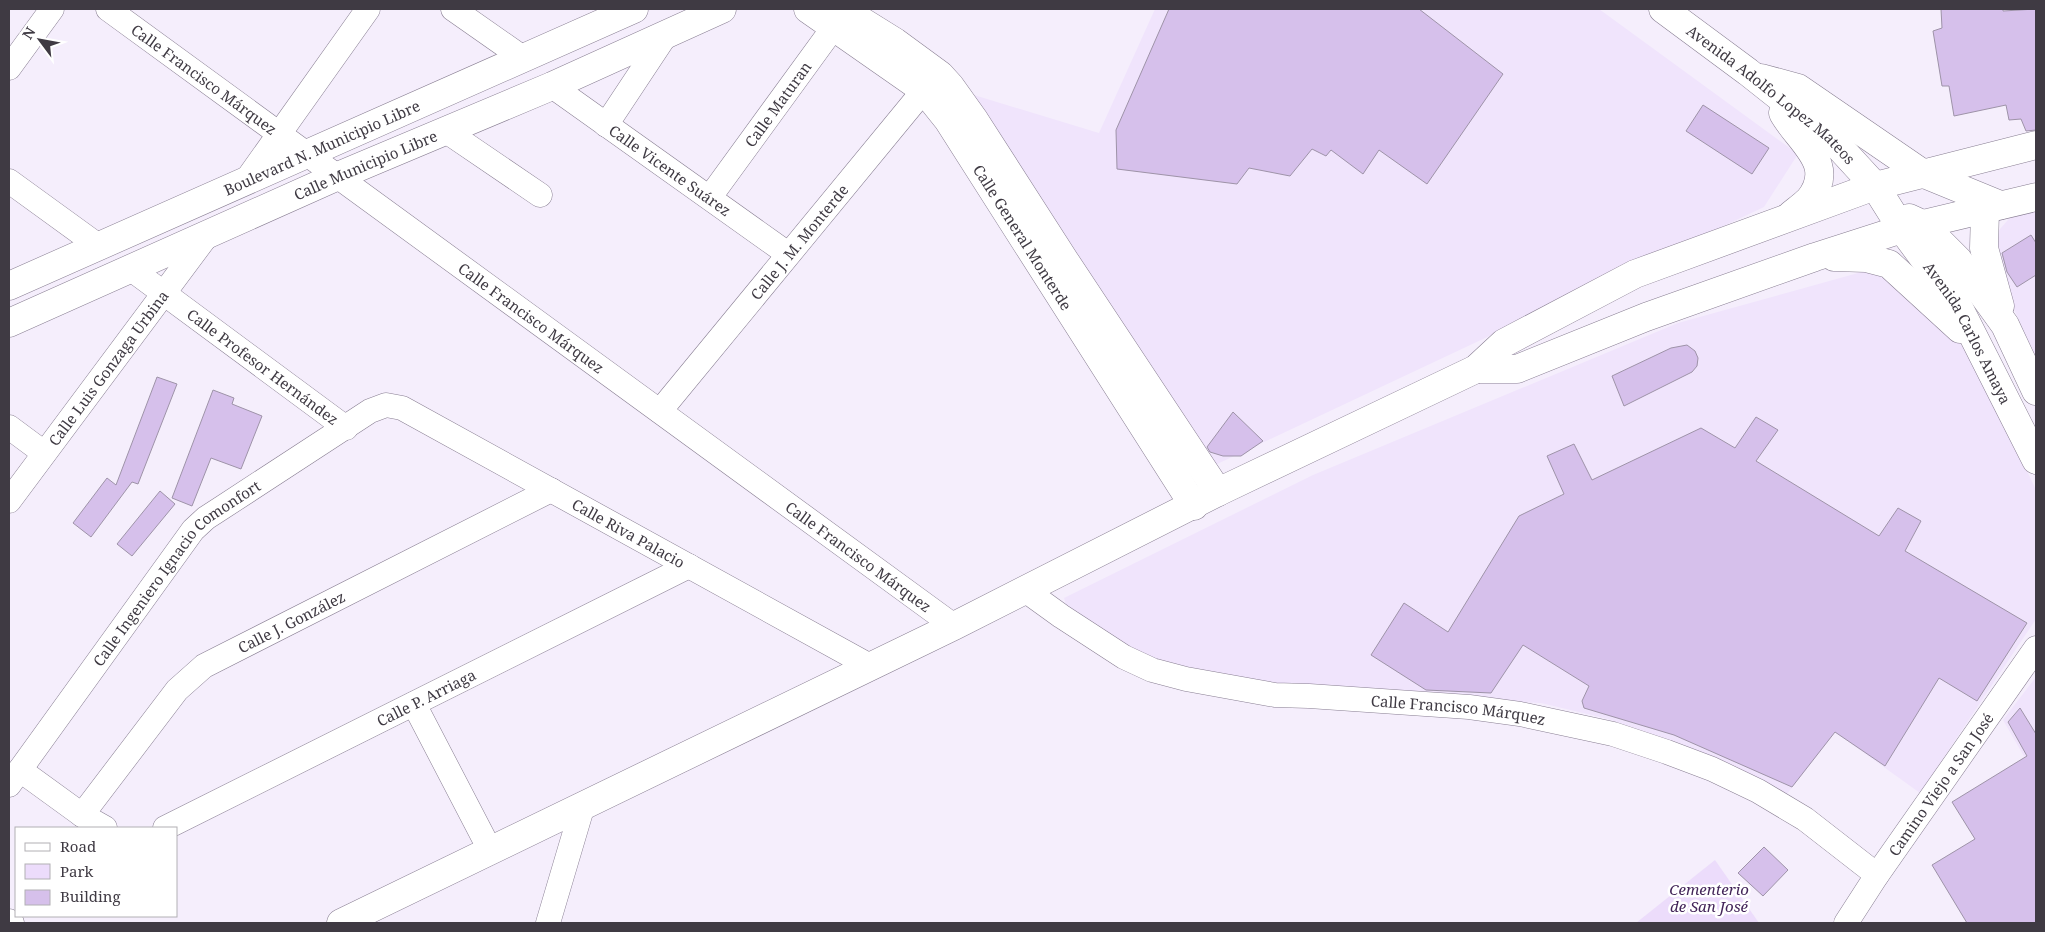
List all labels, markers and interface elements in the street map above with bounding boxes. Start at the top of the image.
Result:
north arrow [15,15,65,65]
street label: Calle Francisco Márquez [127,19,281,139]
street label: Avenida Adolfo Lopez Mateos [1683,20,1860,168]
text: N [18,23,40,43]
street label: Calle Maturan [740,57,816,151]
street label: Boulevard N. Municipio Libre [220,95,423,200]
street label: Calle Vicente Suárez [605,120,735,220]
street label: Calle Municipio Libre [291,125,440,205]
street label: Calle General Monterde [969,161,1077,314]
street label: Calle J. M. Monterde [746,180,852,304]
street label: Avenida Carlos Amaya [1919,257,2016,407]
street label: Calle Francisco Márquez [455,258,608,378]
street label: Calle Luis Gonzaga Urbina [44,286,173,450]
street label: Calle Profesor Hernández [183,304,343,429]
street label: Calle Ingeniero Ignacio Comonfort [88,475,264,670]
street label: Calle Riva Palacio [568,494,689,572]
street label: Calle Francisco Márquez [782,497,935,616]
street label: Calle J. González [234,586,348,657]
street label: Calle P. Arriaga [373,664,479,731]
street label: Calle Francisco Márquez [1370,690,1547,729]
street label: Camino Viejo a San José [1884,709,1998,860]
legend [15,827,178,917]
text: Road [60,836,96,856]
text: Park [60,861,94,881]
park label: Cementerio de San José [1669,879,1749,916]
text: Building [60,886,121,906]

